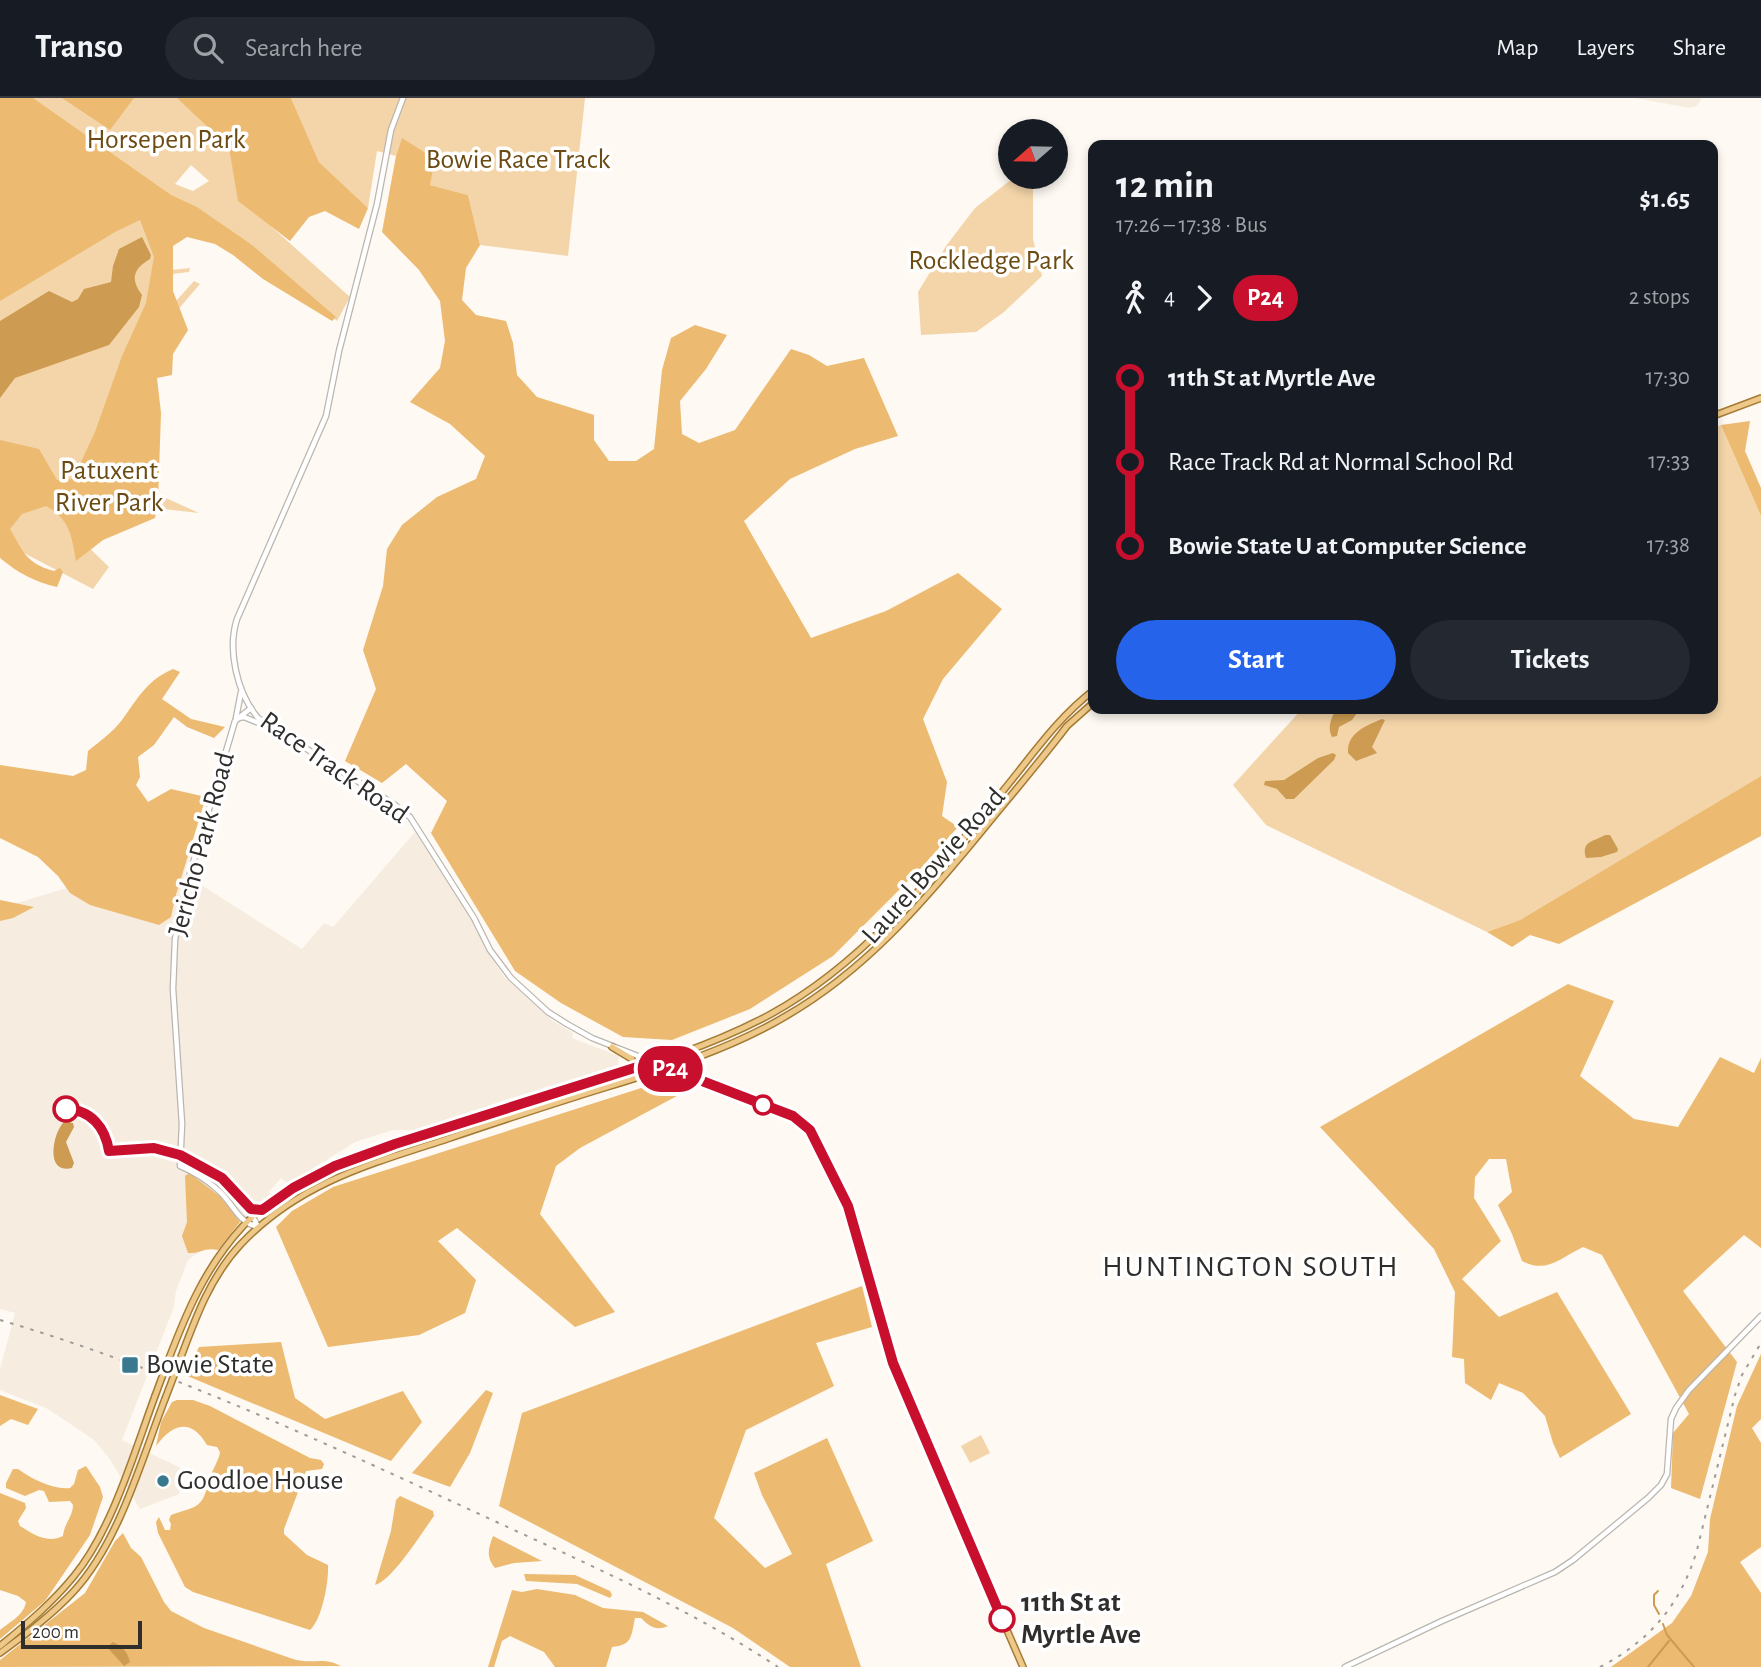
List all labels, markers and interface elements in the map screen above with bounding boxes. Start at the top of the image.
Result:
search box [165,17,655,80]
icon: search [189,29,227,67]
text: Transo [35,31,123,64]
text: Search here [245,35,363,61]
text: Map [1496,36,1538,60]
text: Layers [1576,36,1635,60]
text: Share [1673,36,1726,60]
north arrow [998,119,1068,189]
map controls [998,119,1068,189]
park label: Horsepen Park [87,126,246,154]
park label: Bowie Race Track [426,146,611,174]
text: 12 min [1116,167,1214,205]
text: $1.65 [1639,186,1690,212]
text: 17:26 – 17:38 · Bus [1116,214,1267,237]
park label: Rockledge Park [908,247,1074,275]
icon: walk [1116,279,1154,317]
icon: forward [1185,279,1223,317]
text: 4 [1164,286,1175,309]
text: P24 [1247,286,1284,310]
text: 2 stops [1629,286,1690,309]
text: 11th St at Myrtle Ave [1168,365,1376,391]
text: 17:30 [1646,366,1690,389]
text: Race Track Rd at Normal School Rd [1168,449,1514,475]
text: 17:33 [1648,450,1690,473]
park label: Patuxent River Park [55,457,164,517]
text: Bowie State U at Computer Science [1168,533,1527,559]
text: 17:38 [1647,534,1690,557]
button: Start [1116,620,1396,700]
button: Tickets [1410,620,1690,700]
street label: Race Track Road [255,707,413,829]
street label: Jericho Park Road [164,749,240,939]
street label: Laurel Bowie Road [857,783,1011,949]
line badge: P24 [630,1046,710,1092]
text: P24 [652,1057,688,1081]
unlabelled marker [753,1095,773,1115]
unlabelled marker [53,1096,79,1122]
district label: HUNTINGTON SOUTH [1102,1252,1400,1282]
place label: Bowie State [146,1351,274,1379]
marker: Bowie State [120,1355,140,1375]
place label: Goodloe House [177,1467,343,1495]
marker: Goodloe House [155,1473,171,1489]
place label: 11th St at Myrtle Ave [1021,1589,1141,1649]
marker: 11th St at Myrtle Ave [989,1606,1015,1632]
scale bar [21,1618,142,1650]
text: 200 m [32,1623,79,1642]

